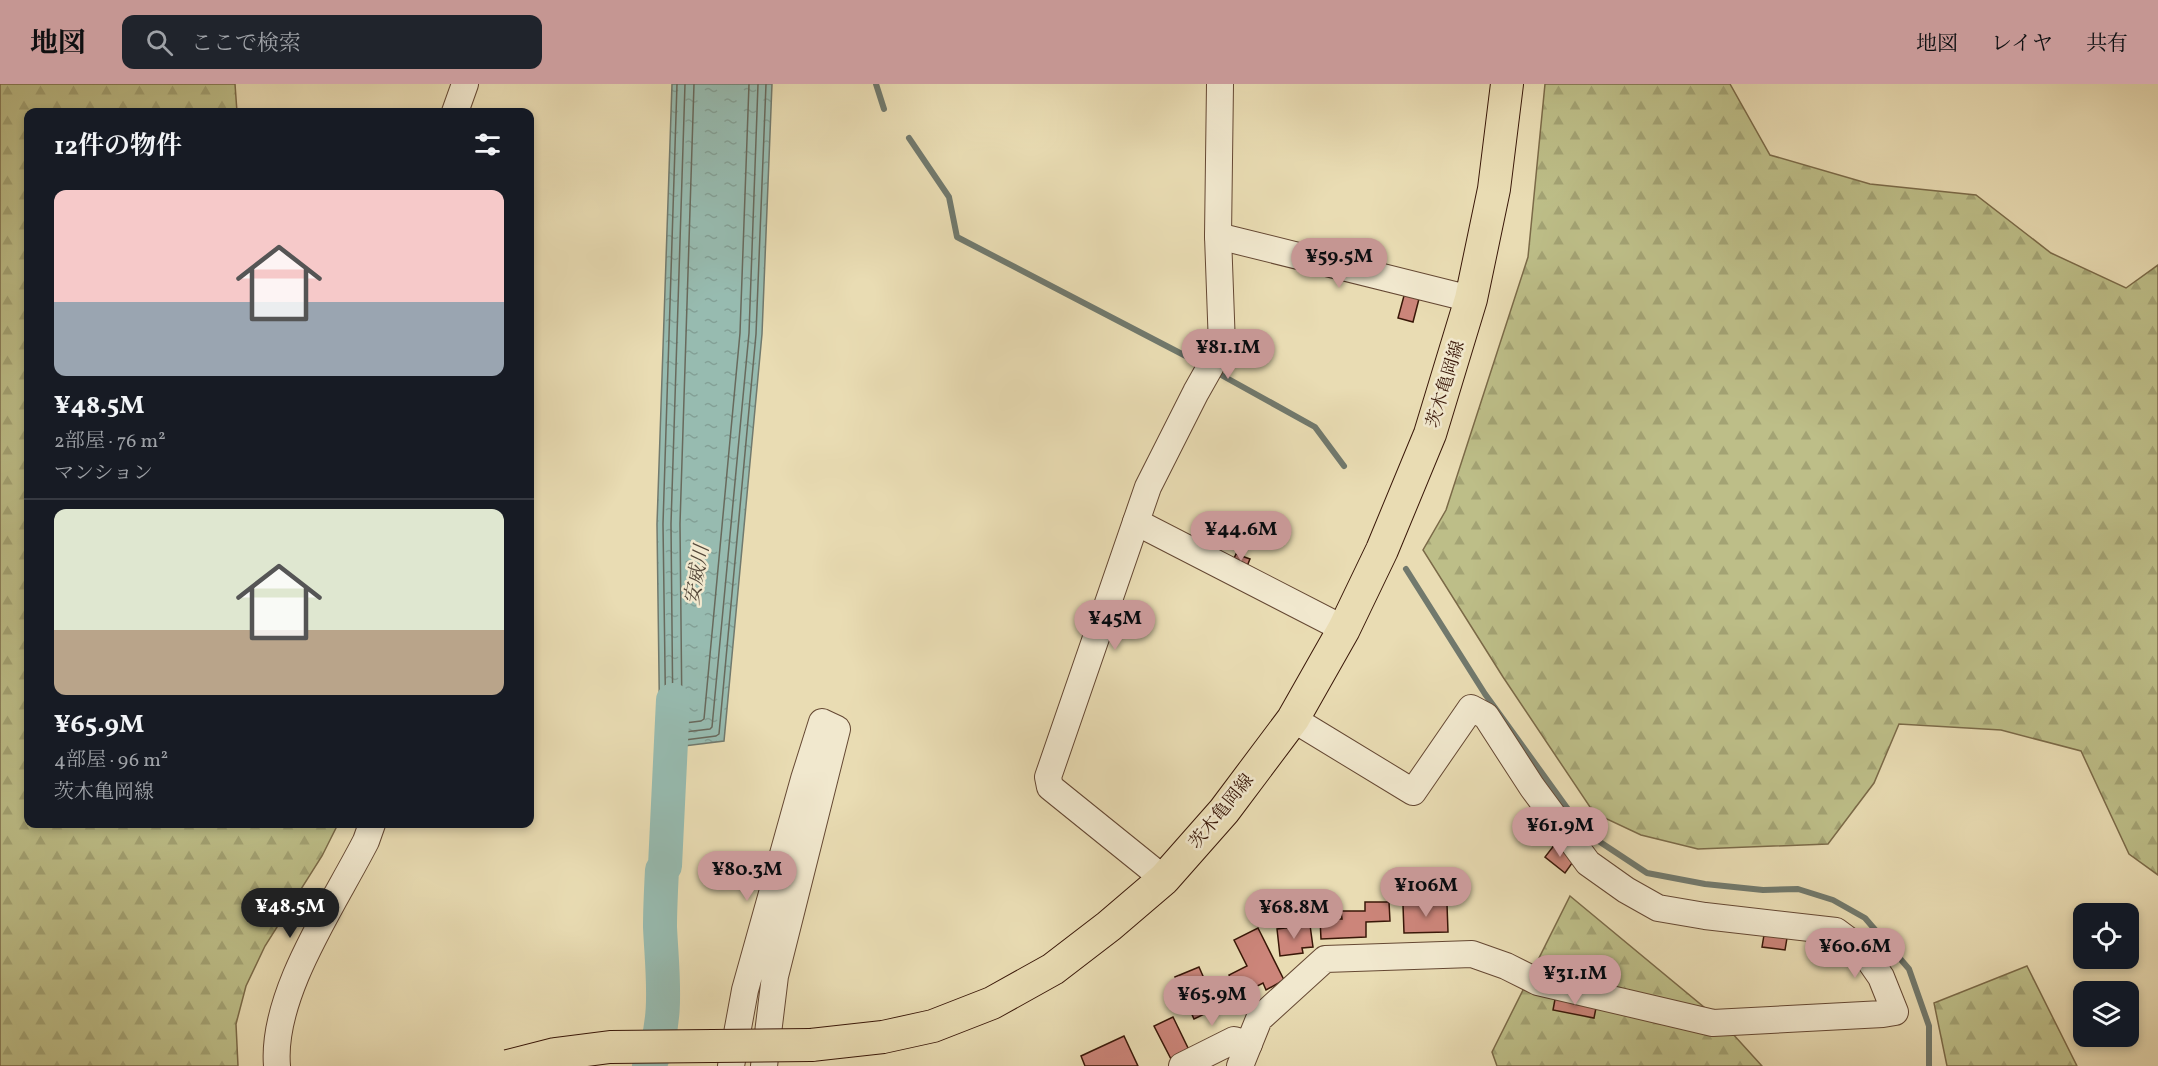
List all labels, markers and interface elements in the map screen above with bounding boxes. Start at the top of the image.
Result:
search box [122,15,542,69]
text: 地図 [30,25,86,64]
icon: search [143,26,176,59]
text: ここで検索 [191,29,301,60]
text: 地図 [1916,30,1958,59]
text: レイヤ [1991,30,2053,59]
text: 共有 [2086,30,2128,59]
icon: filters [471,128,504,161]
text: 12件の物件 [54,129,182,165]
icon: home [225,229,333,337]
pin: ¥59.5M [1290,238,1388,289]
text: ¥59.5M [1305,243,1373,271]
pin: ¥81.1M [1179,329,1277,380]
text: ¥81.1M [1196,334,1260,362]
street label: 茨木亀岡線 [1421,338,1472,431]
text: ¥48.5M [54,388,144,424]
text: 2部屋 · 76 m² [54,428,166,456]
text: マンション [54,460,153,488]
pin: ¥44.6M [1192,511,1290,562]
text: ¥44.6M [1205,516,1277,544]
water label: 安威川 [679,541,717,607]
icon: home [225,548,333,656]
pin: ¥45M [1079,600,1151,651]
text: ¥45M [1088,605,1142,633]
text: ¥65.9M [54,707,144,743]
text: 4部屋 · 96 m² [54,747,168,775]
street label: 茨木亀岡線 [1184,769,1260,855]
text: 茨木亀岡線 [54,779,154,807]
pin: ¥61.9M [1511,807,1609,858]
text: ¥61.9M [1526,812,1594,840]
pin: ¥80.3M [698,851,796,902]
text: ¥80.3M [712,856,782,884]
pin: ¥106M [1384,867,1468,918]
text: ¥106M [1394,872,1458,900]
pin: ¥48.5M [241,888,339,939]
pin: ¥68.8M [1245,889,1343,940]
text: ¥48.5M [255,893,325,921]
text: ¥68.8M [1259,894,1329,922]
map controls [2073,903,2139,1047]
button: locate [2073,903,2139,969]
pin: ¥60.6M [1806,928,1904,979]
text: ¥60.6M [1819,933,1891,961]
pin: ¥31.1M [1526,955,1624,1006]
text: ¥31.1M [1543,960,1607,988]
pin: ¥65.9M [1163,976,1261,1027]
text: ¥65.9M [1177,981,1247,1009]
button: layers [2073,981,2139,1047]

